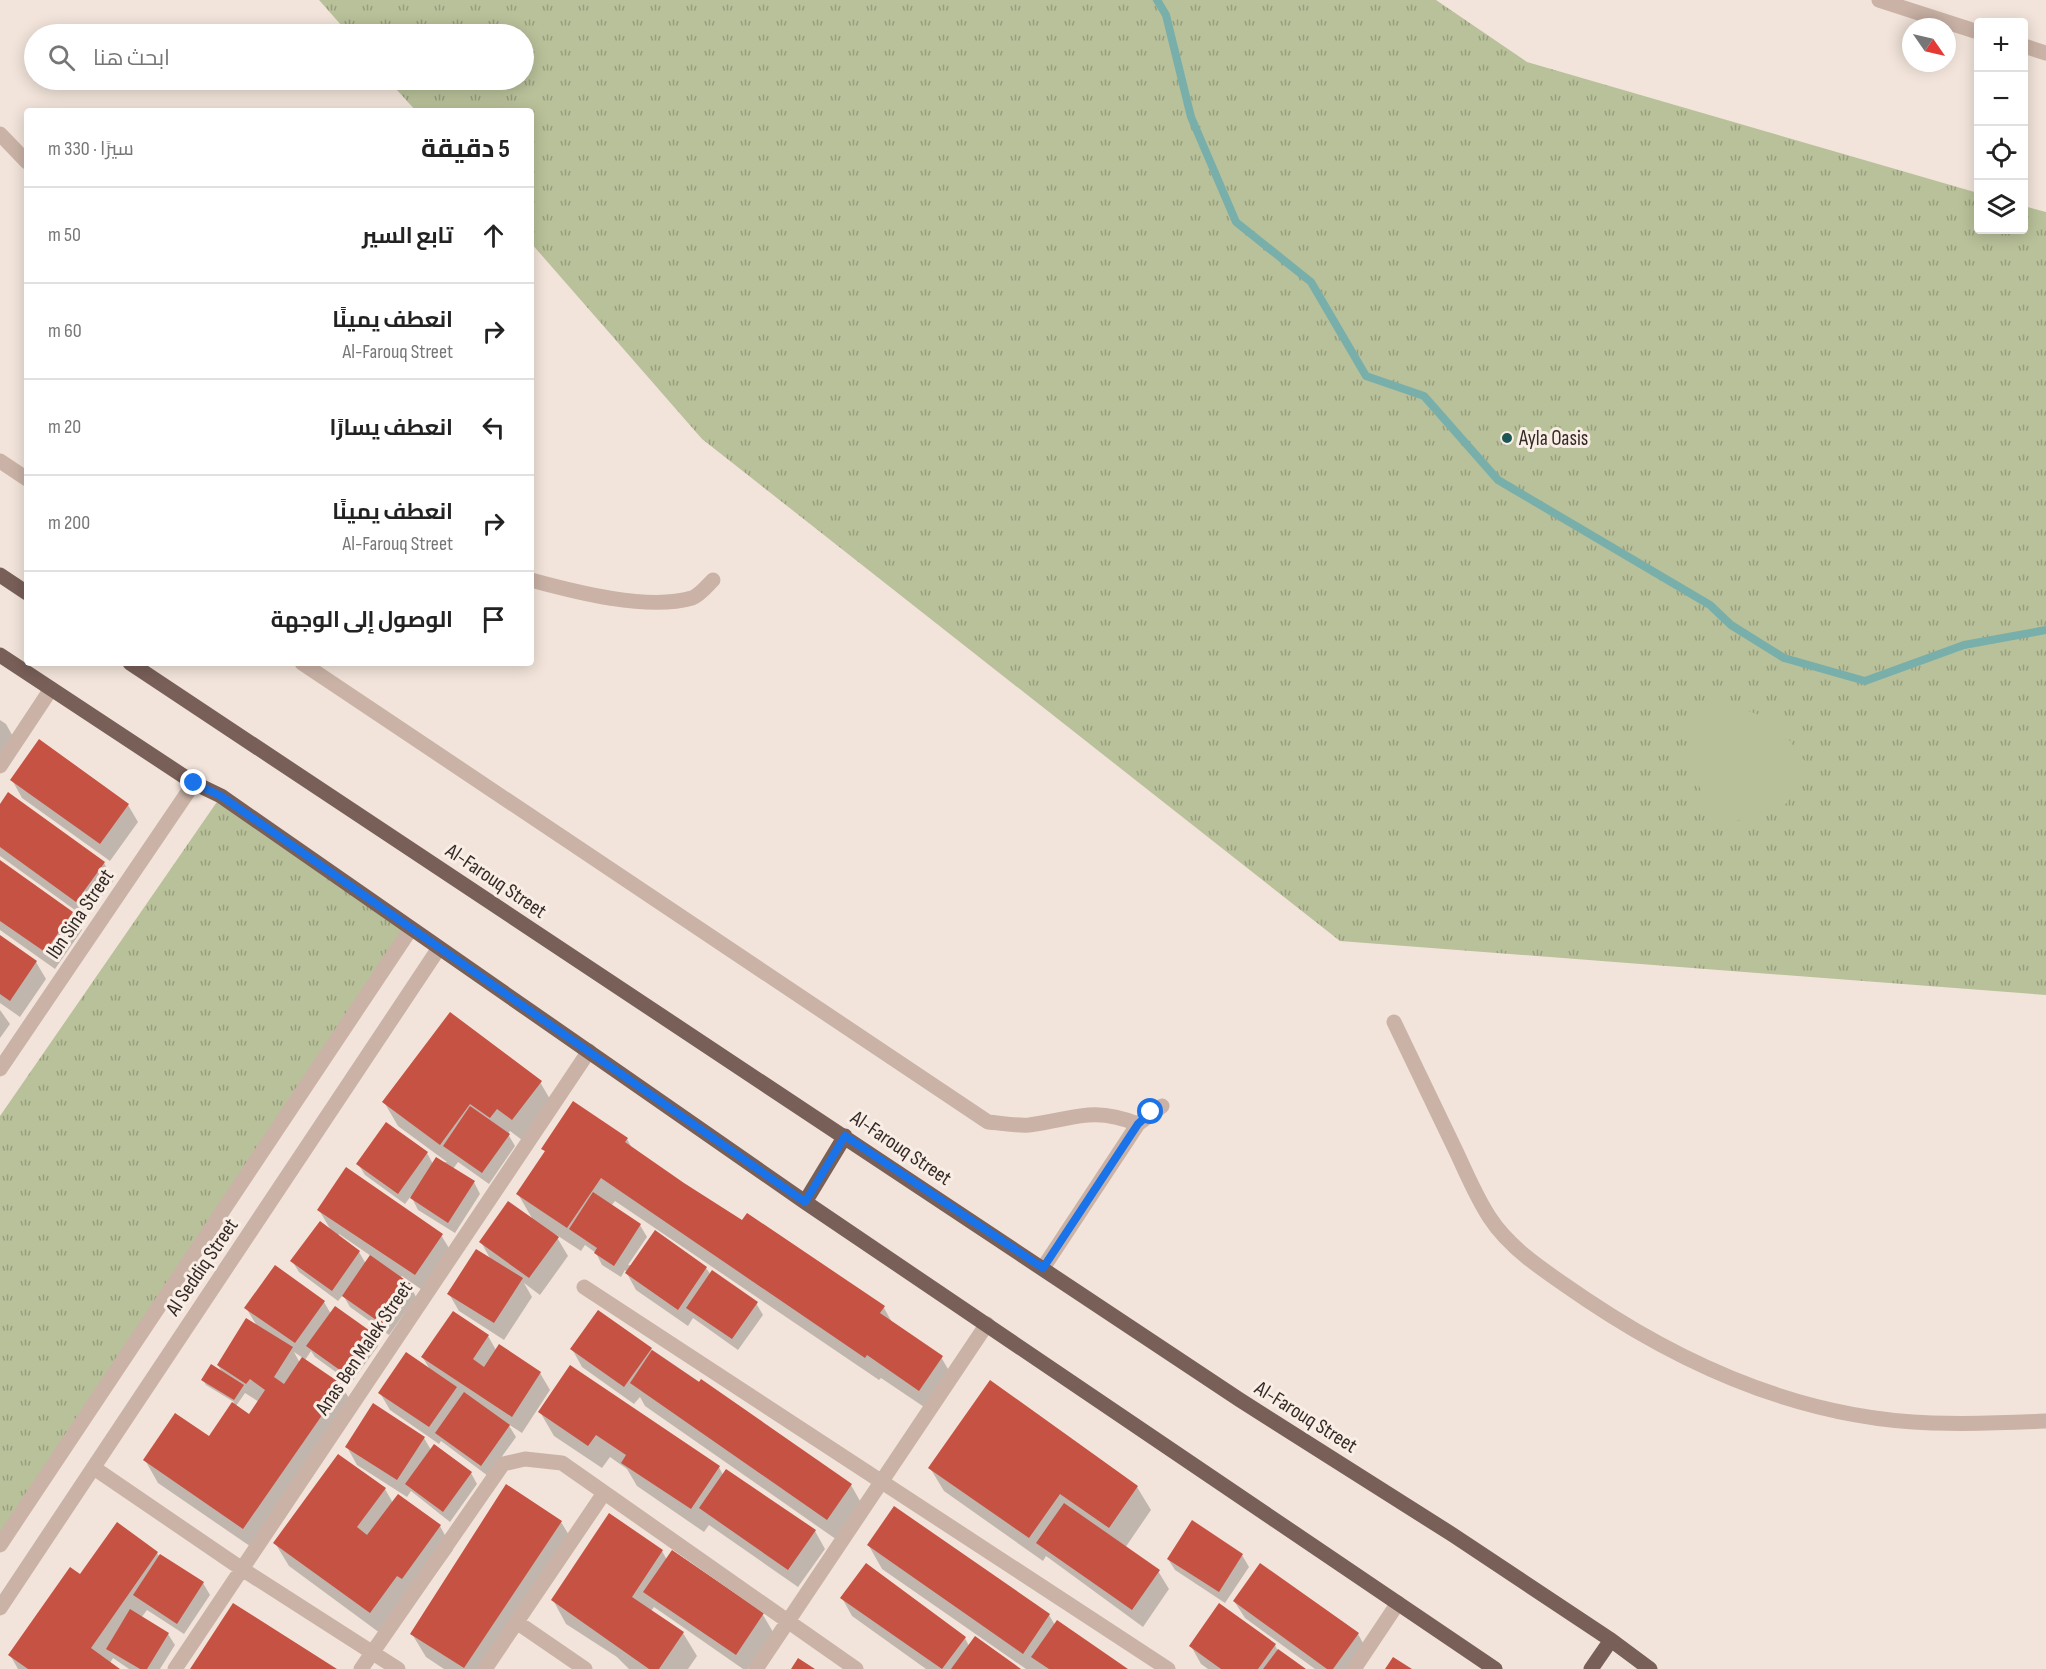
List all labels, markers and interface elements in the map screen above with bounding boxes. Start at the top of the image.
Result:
north arrow [1902,18,1956,72]
map controls [1974,18,2028,234]
button: + [1974,18,2028,72]
search box [24,24,534,90]
icon: search [45,41,78,74]
text: ابحث هنا [93,45,170,72]
button: − [1974,72,2028,126]
button: locate [1974,126,2028,180]
text: 5 دقيقة [421,134,510,165]
text: سيرًا · 330 m [48,137,134,161]
button: layers [1974,180,2028,234]
icon: ahead [477,219,510,252]
text: 50 m [48,223,81,247]
text: تابع السير [362,223,453,250]
text: انعطف يمينًا [332,307,453,334]
icon: right [477,315,510,348]
text: 60 m [48,319,82,343]
text: Al-Farouq Street [342,340,453,364]
icon: left [477,411,510,444]
text: 20 m [48,415,81,439]
text: انعطف يسارًا [330,415,453,442]
place label: Ayla Oasis [1518,426,1588,451]
marker: Ayla Oasis [1500,431,1514,445]
text: انعطف يمينًا [332,499,453,526]
icon: right [477,507,510,540]
text: 200 m [48,511,90,535]
text: Al-Farouq Street [342,532,453,556]
icon: arrive [477,603,510,636]
text: الوصول إلى الوجهة [271,607,453,634]
route end [180,769,206,795]
street label: Al-Farouq Street [440,838,551,924]
street label: Ibn Sina Street [41,864,119,964]
route start [1137,1098,1163,1124]
street label: Al-Farouq Street [845,1105,956,1191]
street label: Al Seddiq Street [160,1214,244,1321]
street label: Anas Ben Malek Street [309,1276,418,1420]
street label: Al-Farouq Street [1249,1375,1362,1458]

